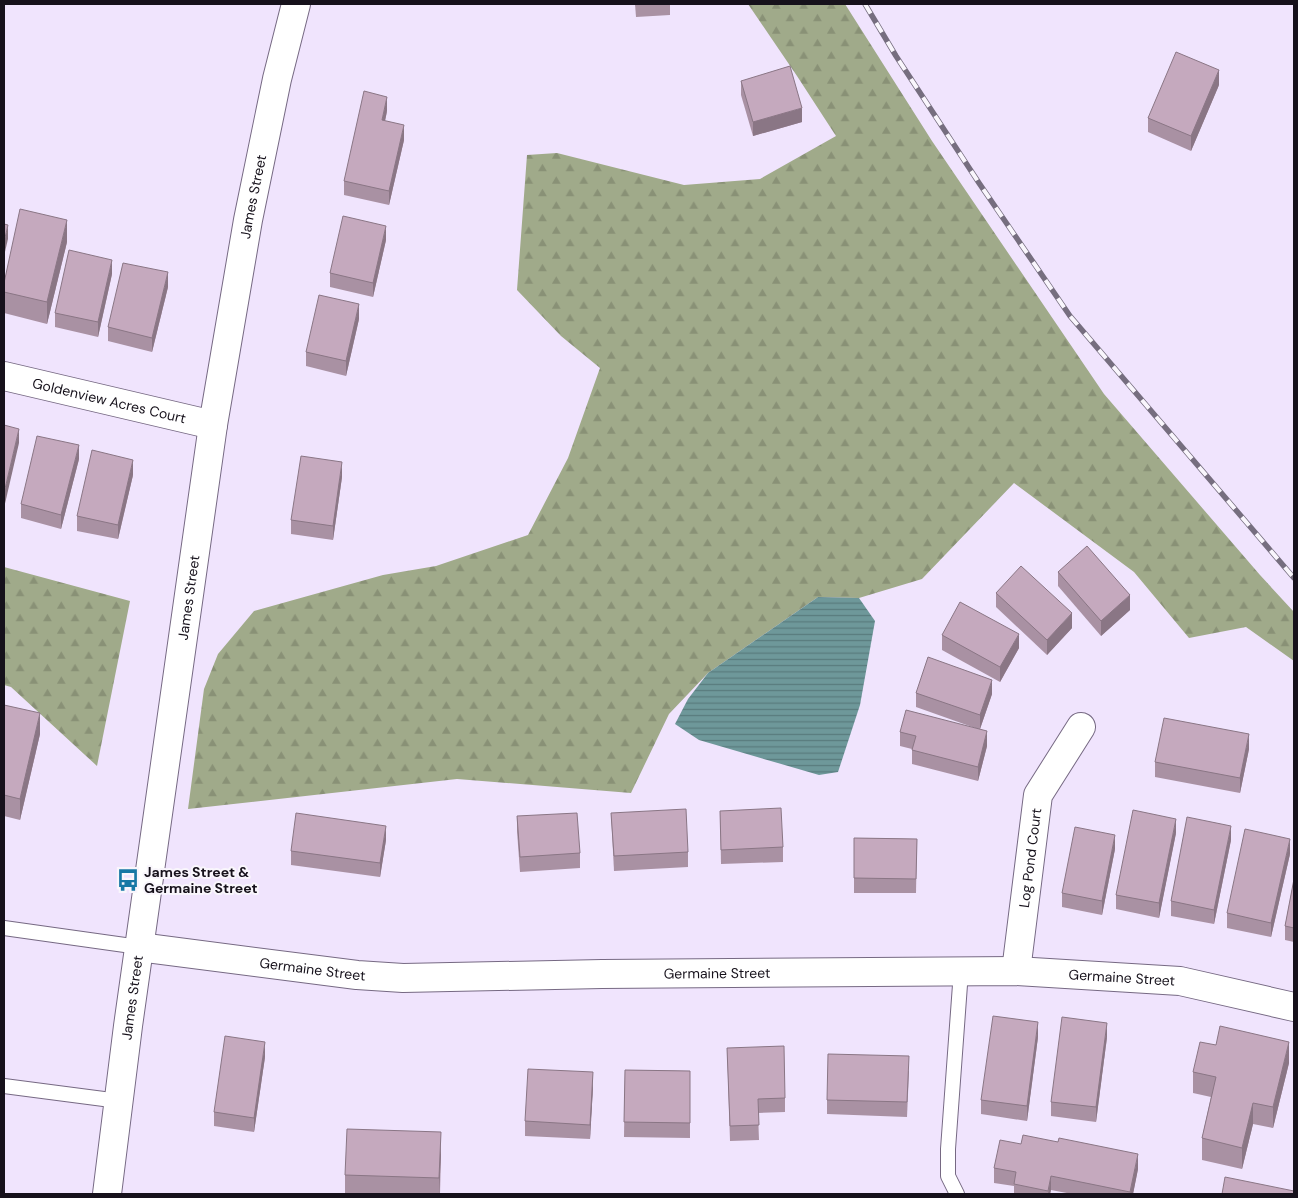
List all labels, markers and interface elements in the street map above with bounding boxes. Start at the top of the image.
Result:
street label: James Street [236,153,270,240]
street label: Goldenview Acres Court [31,374,188,427]
street label: James Street [174,554,203,641]
street label: Log Pond Court [1015,807,1045,909]
place label: James Street & Germaine Street [144,863,258,897]
bus stop icon: James Street & Germaine Street [115,867,141,893]
street label: James Street [117,954,147,1041]
street label: Germaine Street [259,954,366,985]
street label: Germaine Street [664,964,770,983]
street label: Germaine Street [1068,965,1176,990]

